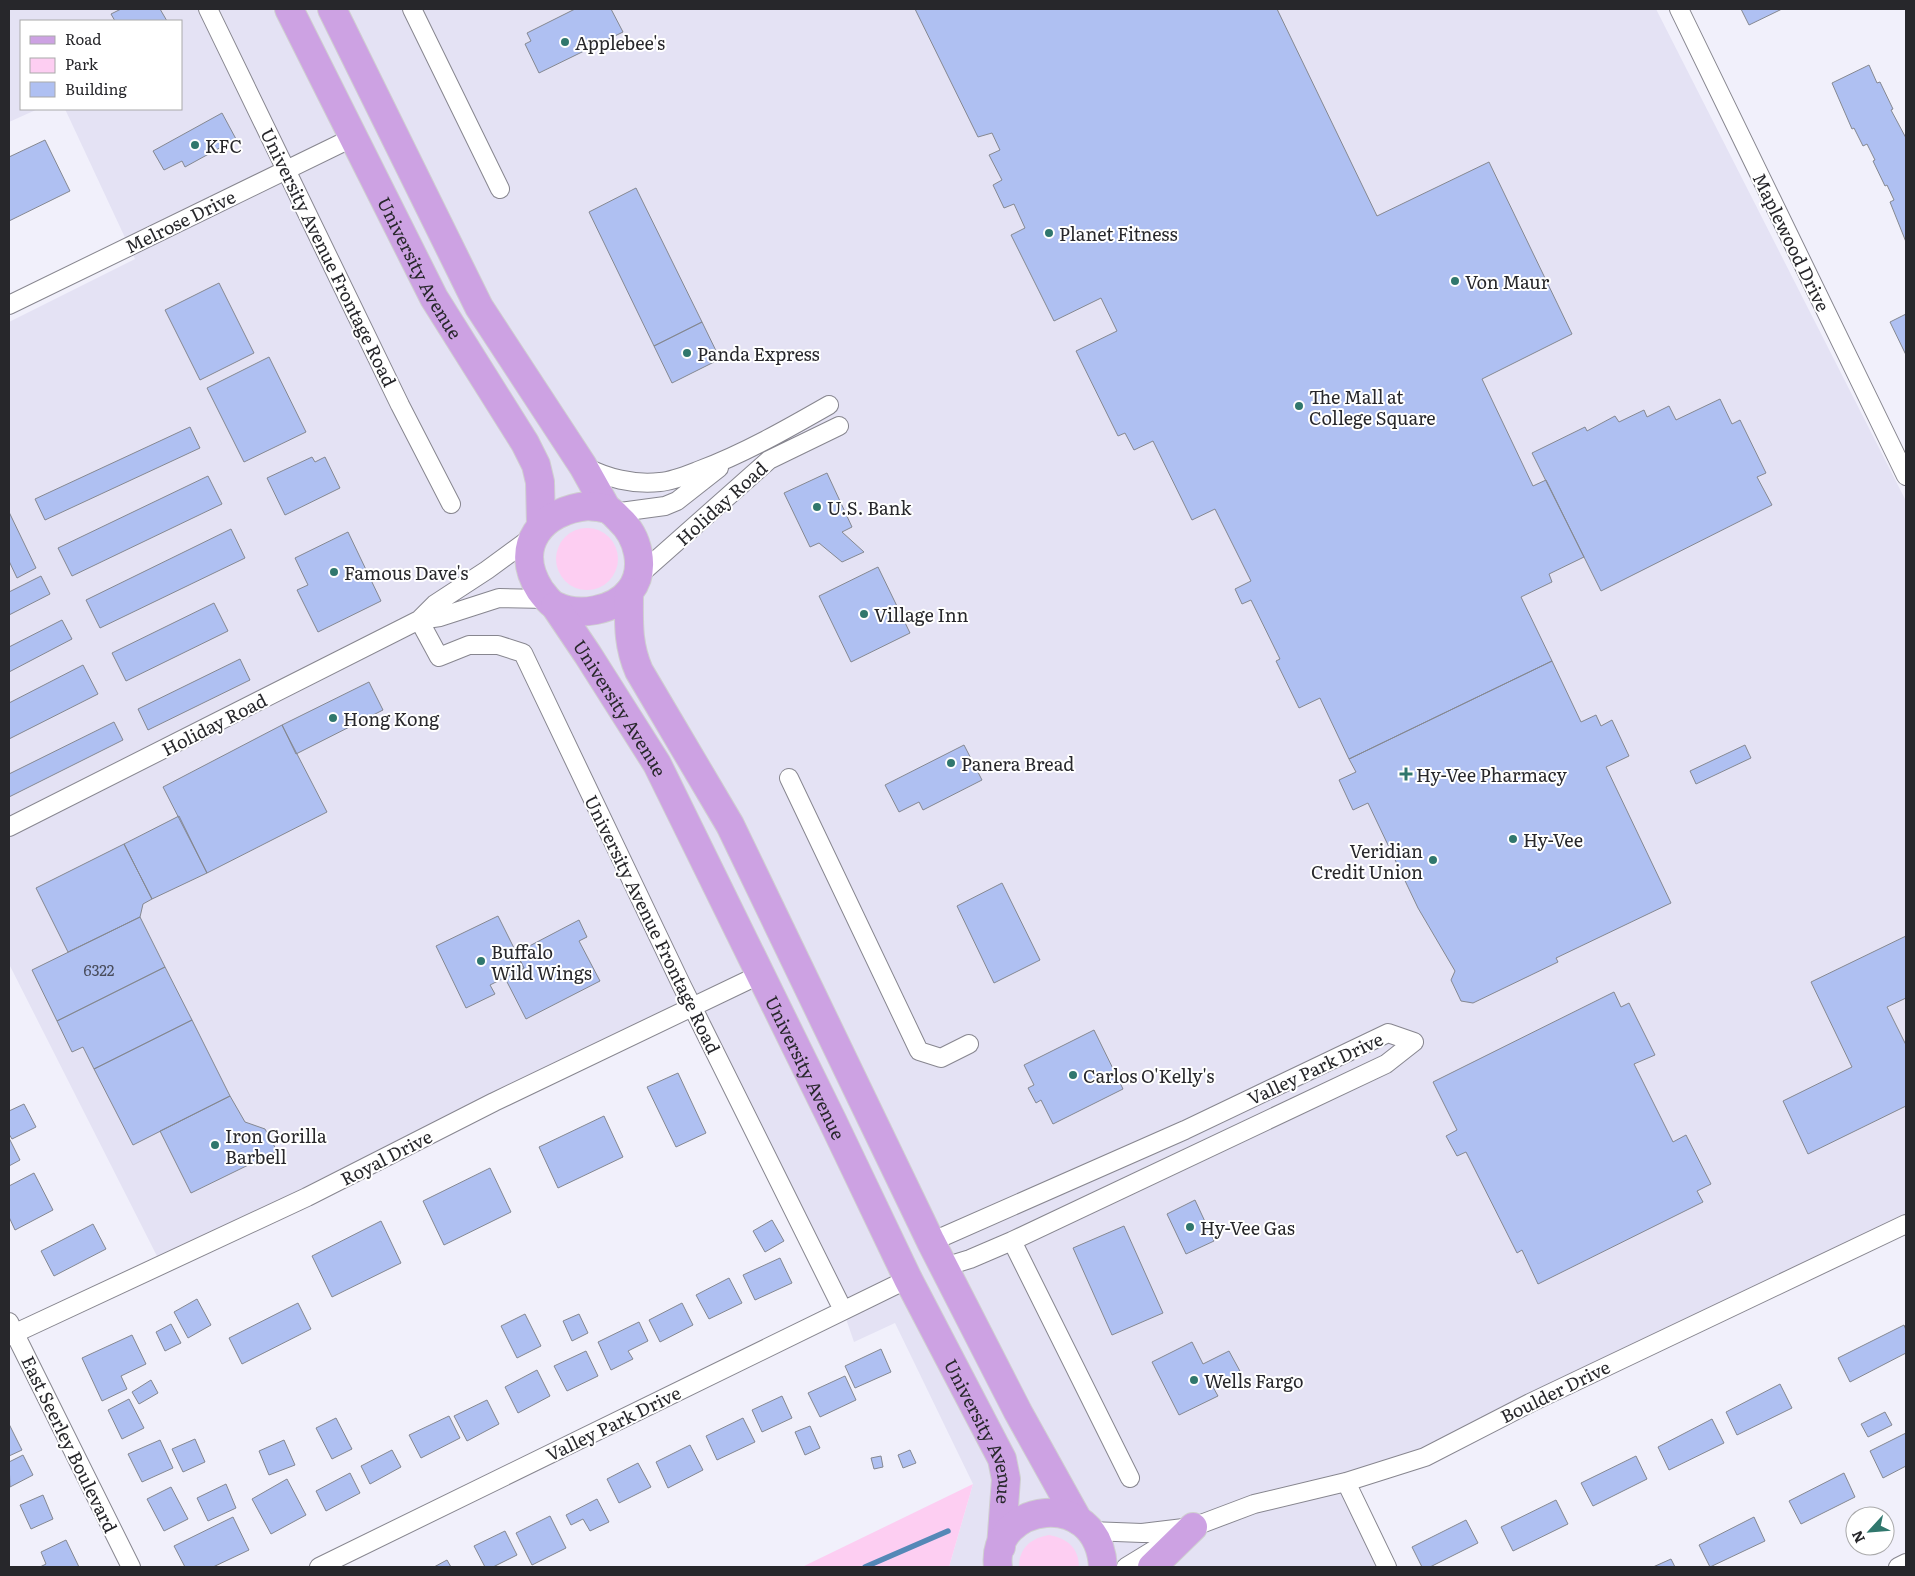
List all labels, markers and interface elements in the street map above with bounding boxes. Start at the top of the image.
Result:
legend [20,20,182,110]
text: Road [65,27,101,50]
place label: Applebee's [575,29,665,56]
marker: Applebee's [559,36,571,48]
text: Park [65,52,99,75]
text: Building [65,77,127,100]
street label: University Avenue Frontage Road [254,123,404,391]
place label: KFC [205,132,242,159]
marker: KFC [189,139,201,151]
street label: Maplewood Drive [1747,168,1837,316]
street label: Melrose Drive [120,183,240,259]
street label: University Avenue [372,192,470,344]
place label: Planet Fitness [1059,220,1178,247]
marker: Planet Fitness [1043,227,1055,239]
place label: Von Maur [1465,268,1550,295]
marker: Von Maur [1449,275,1461,287]
place label: Panda Express [697,340,820,367]
marker: Panda Express [681,347,693,359]
place label: The Mall at College Square [1309,383,1436,431]
marker: The Mall at College Square [1293,400,1305,412]
street label: Holiday Road [669,455,773,551]
place label: U.S. Bank [827,494,913,521]
marker: U.S. Bank [811,501,823,513]
place label: Famous Dave's [344,559,468,586]
marker: Famous Dave's [328,566,340,578]
place label: Village Inn [874,601,969,628]
marker: Village Inn [858,608,870,620]
street label: University Avenue [567,633,674,780]
street label: Holiday Road [157,686,271,762]
place label: Hong Kong [343,705,440,732]
marker: Hong Kong [327,712,339,724]
place label: Panera Bread [961,750,1074,777]
marker: Panera Bread [945,757,957,769]
place label: Hy-Vee Pharmacy [1416,761,1567,788]
marker: Hy-Vee Pharmacy [1400,768,1412,780]
street label: University Avenue Frontage Road [578,790,728,1058]
place label: Hy-Vee [1523,826,1583,853]
marker: Hy-Vee [1507,833,1519,845]
place label: Veridian Credit Union [1311,837,1423,885]
marker: Veridian Credit Union [1427,854,1439,866]
place label: Buffalo Wild Wings [491,938,592,986]
marker: Buffalo Wild Wings [475,955,487,967]
house number: 6322 [84,958,115,981]
street label: University Avenue [759,991,853,1144]
street label: Valley Park Drive [1243,1025,1387,1111]
place label: Carlos O'Kelly's [1083,1062,1214,1089]
marker: Carlos O'Kelly's [1067,1069,1079,1081]
place label: Iron Gorilla Barbell [225,1122,327,1170]
street label: Royal Drive [336,1122,436,1192]
marker: Iron Gorilla Barbell [209,1139,221,1151]
place label: Hy-Vee Gas [1200,1214,1295,1241]
marker: Hy-Vee Gas [1184,1221,1196,1233]
street label: East Seerley Boulevard [15,1351,125,1537]
street label: Boulder Drive [1496,1353,1614,1429]
street label: University Avenue [938,1354,1020,1505]
place label: Wells Fargo [1204,1367,1304,1394]
marker: Wells Fargo [1188,1374,1200,1386]
street label: Valley Park Drive [541,1379,685,1467]
north arrow [1845,1506,1895,1556]
text: N [1846,1527,1869,1547]

